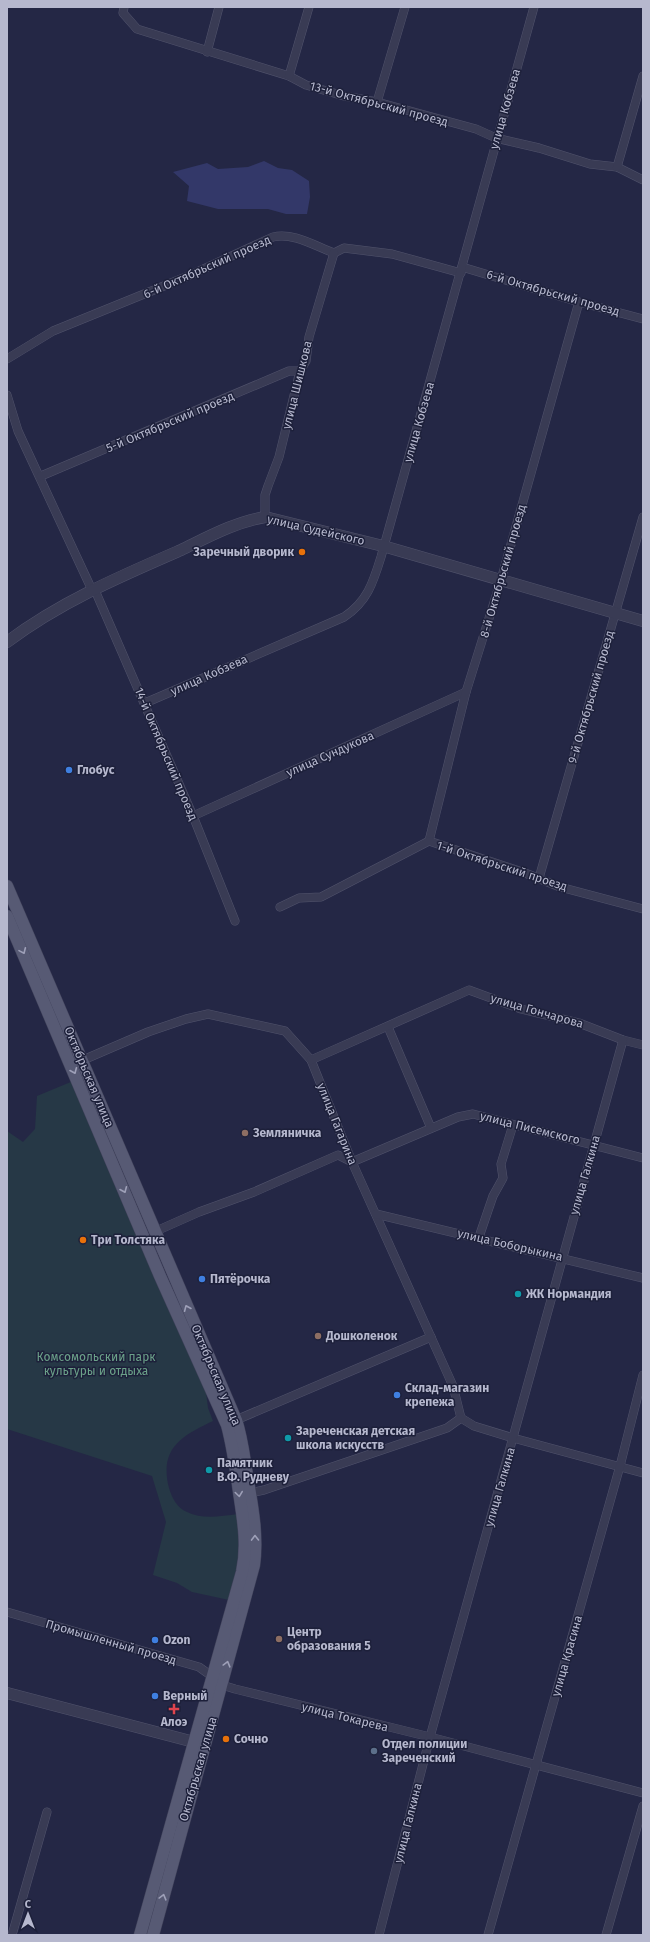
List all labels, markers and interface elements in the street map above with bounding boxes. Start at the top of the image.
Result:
street label: улица Кобзева [487,67,523,151]
street label: 13-й Октябрьский проезд [308,79,450,129]
street label: 6-й Октябрьский проезд [141,232,273,301]
street label: 6-й Октябрьский проезд [485,267,621,319]
street label: улица Шишкова [279,339,315,431]
street label: улица Кобзева [401,380,437,464]
street label: 5-й Октябрьский проезд [104,389,236,455]
street label: 8-й Октябрьский проезд [477,502,529,639]
street label: улица Судейского [266,512,366,548]
place label: Заречный дворик [192,545,294,559]
marker: Заречный дворик [297,547,307,557]
street label: 9-й Октябрьский проезд [565,629,617,765]
street label: улица Кобзева [168,652,250,698]
street label: 14-й Октябрьский проезд [132,685,200,823]
street label: улица Сундукова [284,728,376,780]
place label: Глобус [77,763,115,777]
marker: Глобус [64,765,74,775]
street label: 1-й Октябрьский проезд [435,838,569,894]
one-way arrow [18,948,26,955]
street label: улица Гончарова [489,991,585,1031]
street label: Октябрьская улица [61,1025,117,1129]
one-way arrow [69,1066,77,1074]
street label: улица Гагарина [314,1081,360,1167]
street label: улица Писемского [478,1109,582,1147]
place label: Земляничка [252,1126,322,1140]
marker: Земляничка [240,1128,250,1138]
street label: улица Галкина [567,1134,603,1216]
one-way arrow [120,1187,128,1194]
street label: улица Боборыкина [456,1226,564,1264]
place label: Три Толстяка [91,1233,165,1247]
marker: Три Толстяка [78,1235,88,1245]
place label: Пятёрочка [210,1272,271,1286]
marker: Пятёрочка [197,1274,207,1284]
place label: ЖК Нормандия [525,1287,611,1301]
marker: ЖК Нормандия [513,1289,523,1299]
one-way arrow [184,1304,192,1312]
street label: Октябрьская улица [188,1323,244,1427]
place label: Дошколенок [325,1329,398,1343]
marker: Дошколенок [313,1331,323,1341]
park label: Комсомольский парк культуры и отдыха [36,1350,156,1378]
place label: Склад-магазин крепежа [405,1381,489,1409]
marker: Склад-магазин крепежа [392,1390,402,1400]
place label: Зареченская детская школа искусств [295,1424,415,1452]
marker: Зареченская детская школа искусств [283,1433,293,1443]
street label: улица Галкина [482,1446,518,1528]
place label: Памятник В.Ф. Рудневу [217,1456,290,1484]
marker: Памятник В.Ф. Рудневу [204,1465,214,1475]
one-way arrow [234,1491,243,1497]
one-way arrow [251,1535,260,1541]
street label: улица Красина [549,1614,585,1698]
street label: Промышленный проезд [44,1617,178,1667]
place label: Центр образования 5 [287,1625,371,1653]
place label: Ozon [163,1633,191,1647]
marker: Центр образования 5 [274,1634,284,1644]
marker: Ozon [150,1635,160,1645]
one-way arrow [223,1661,231,1667]
place label: Верный [163,1689,207,1703]
marker: Верный [150,1691,160,1701]
street label: улица Токарева [300,1699,390,1735]
marker: Алоэ [169,1704,179,1714]
place label: Алоэ [160,1715,187,1729]
street label: Октябрьская улица [176,1715,220,1823]
place label: Сочно [234,1732,268,1746]
marker: Сочно [221,1734,231,1744]
place label: Отдел полиции Зареченский [381,1737,467,1765]
marker: Отдел полиции Зареченский [369,1746,379,1756]
street label: улица Галкина [391,1782,425,1864]
north arrow [8,1894,48,1934]
one-way arrow [158,1894,167,1901]
text: С [25,1898,32,1911]

